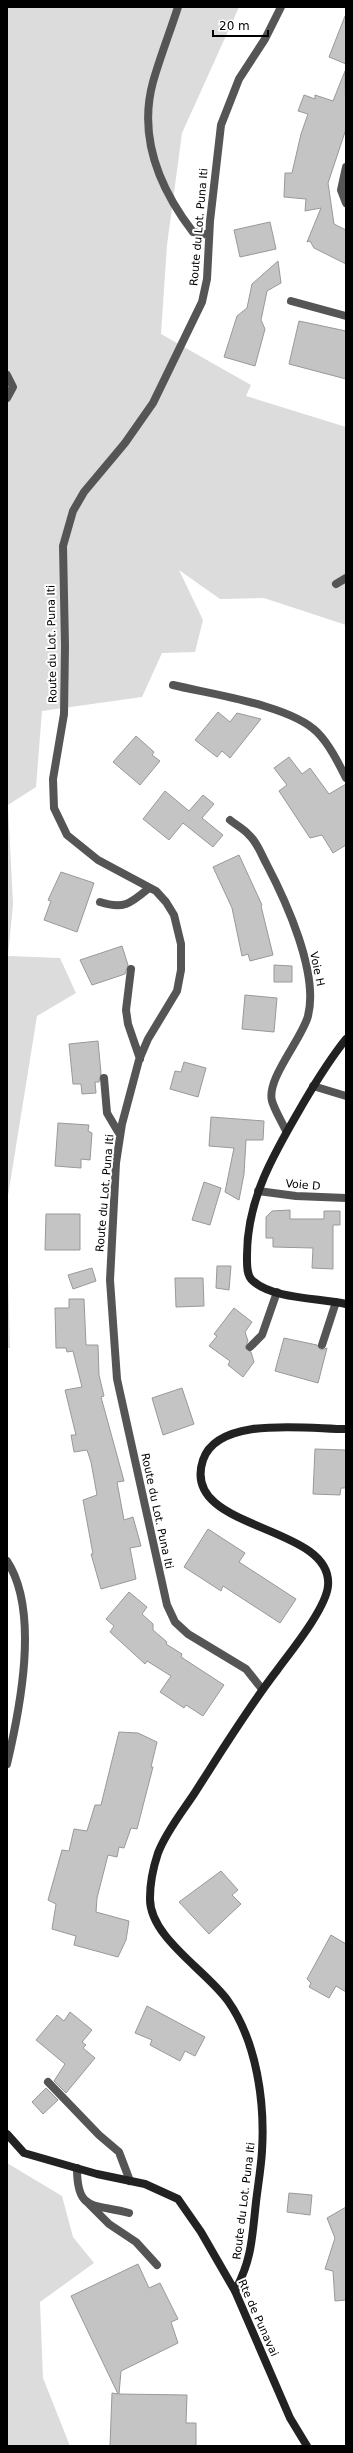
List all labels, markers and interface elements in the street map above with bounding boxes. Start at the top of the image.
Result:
scale bar [213,12,268,38]
text: 20 m [219,19,250,33]
street label: Route du Lot. Puna Iti [187,168,211,286]
street label: Route du Lot. Puna Iti [44,585,60,703]
street label: Voie H [307,951,327,987]
street label: Route du Lot. Puna Iti [93,1134,117,1252]
street label: Voie D [285,1177,321,1193]
street label: Route du Lot. Puna Iti [138,1452,176,1570]
street label: Route du Lot. Puna Iti [230,2142,258,2260]
street label: Rte de Punavai [235,2277,281,2359]

